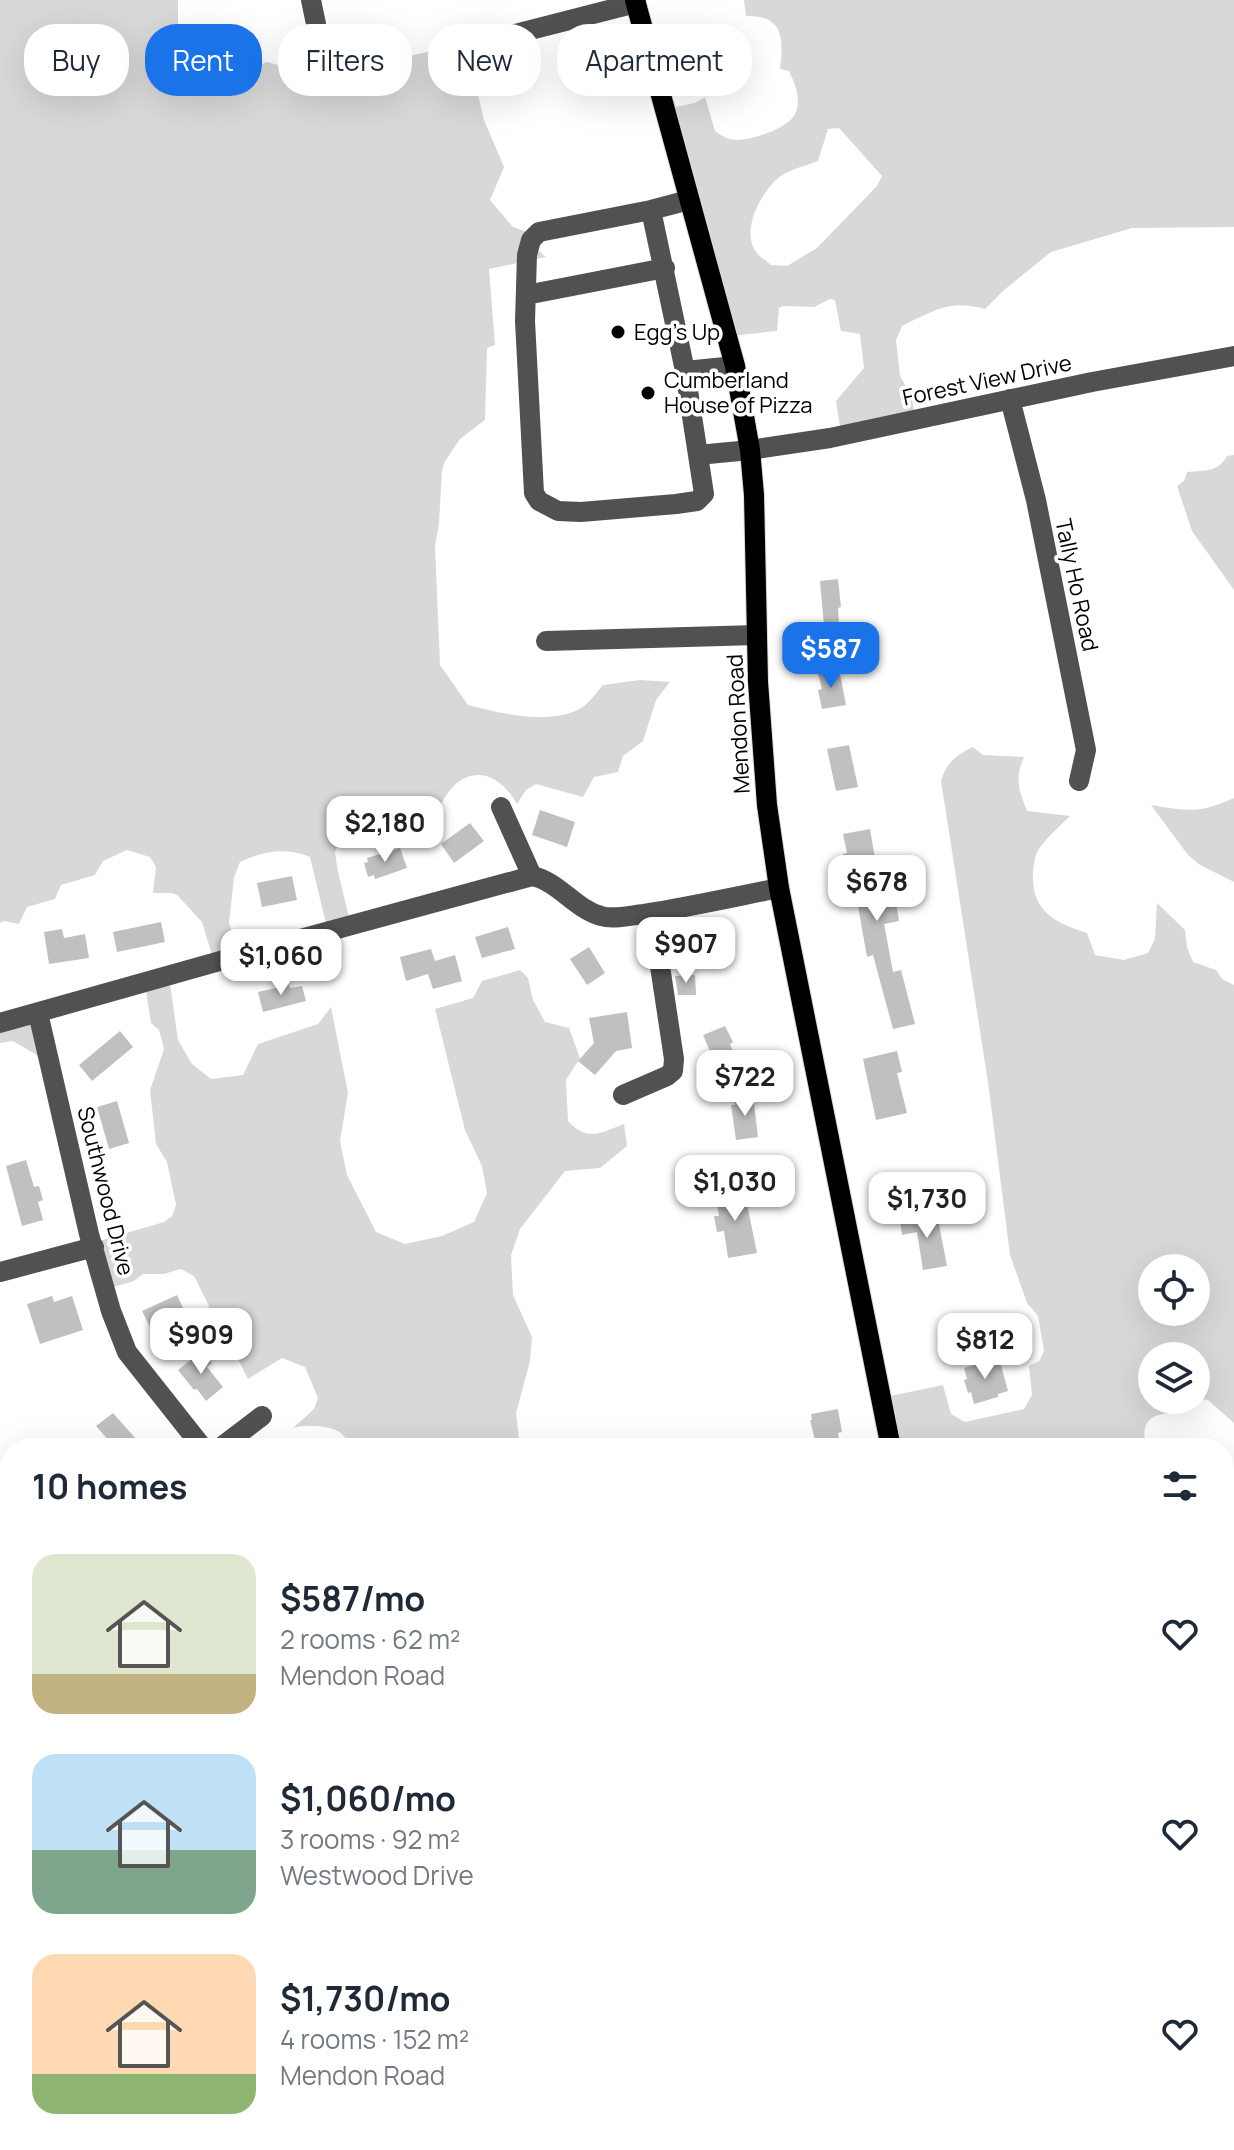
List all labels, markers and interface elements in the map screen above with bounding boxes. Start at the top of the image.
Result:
chip: Buy [24,24,129,96]
chip: Rent [145,24,262,96]
chip: Filters [278,24,412,96]
chip: New [428,24,541,96]
chip: Apartment [557,24,752,96]
place label: Egg's Up [634,317,720,347]
marker: Egg's Up [609,323,627,341]
street label: Forest View Drive [900,347,1074,413]
place label: Cumberland House of Pizza [664,365,812,420]
marker: Cumberland House of Pizza [639,384,657,402]
street label: Tally Ho Road [1048,516,1106,654]
pin: $587 [784,622,878,690]
text: $587 [800,630,862,666]
street label: Mendon Road [719,653,757,795]
pin: $2,180 [320,796,450,864]
text: $2,180 [344,804,426,840]
pin: $678 [830,855,924,923]
text: $678 [846,863,908,899]
pin: $907 [639,917,733,985]
text: $907 [654,925,718,961]
pin: $1,060 [216,929,346,997]
text: $1,060 [239,937,323,973]
pin: $722 [698,1050,792,1118]
text: $722 [714,1058,776,1094]
street label: Southwood Drive [71,1104,141,1279]
pin: $1,030 [670,1155,800,1223]
text: $1,030 [693,1163,777,1199]
pin: $1,730 [862,1172,992,1240]
text: $1,730 [887,1180,967,1216]
map controls [1138,1254,1210,1414]
button: locate [1138,1254,1210,1326]
pin: $909 [154,1308,248,1376]
pin: $812 [938,1313,1032,1381]
text: $909 [168,1316,234,1352]
text: $812 [955,1321,1015,1357]
button: layers [1138,1342,1210,1414]
text: 10 homes [32,1463,188,1509]
icon: filters [1158,1464,1202,1508]
text: $587/mo [280,1575,425,1621]
icon: home [96,1586,192,1682]
icon: heart [1158,1612,1202,1656]
text: 2 rooms · 62 m² [280,1621,460,1657]
text: Mendon Road [280,1657,445,1693]
text: $1,060/mo [280,1775,456,1821]
icon: home [96,1786,192,1882]
icon: heart [1158,1812,1202,1856]
text: 3 rooms · 92 m² [280,1821,460,1857]
text: Westwood Drive [280,1857,474,1893]
text: $1,730/mo [280,1975,450,2021]
icon: home [96,1986,192,2082]
icon: heart [1158,2012,1202,2056]
text: 4 rooms · 152 m² [280,2021,469,2057]
text: Mendon Road [280,2057,445,2093]

